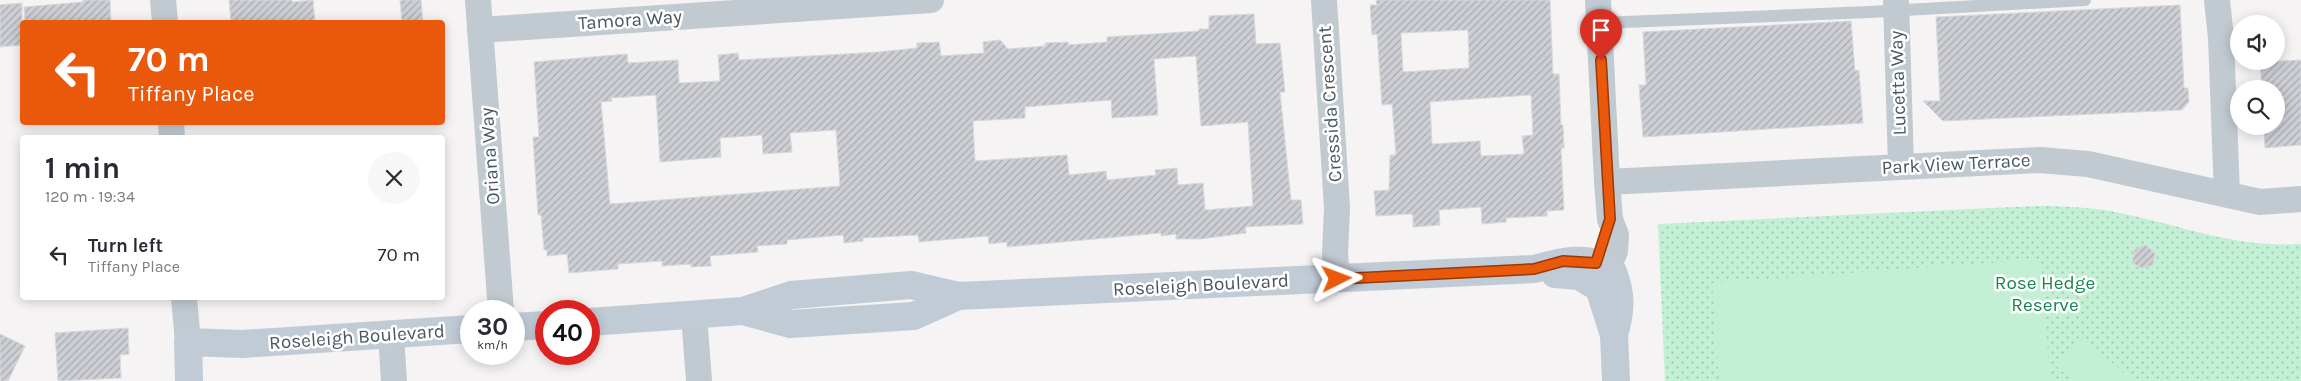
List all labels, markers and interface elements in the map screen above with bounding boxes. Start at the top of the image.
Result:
street label: Tamora Way [577,5,683,35]
pin [1580,9,1622,60]
map controls [2230,15,2285,135]
button: sound [2230,15,2285,70]
icon: arrive [1587,16,1615,44]
street label: Cressida Crescent [1314,25,1346,183]
street label: Lucetta Way [1885,30,1911,136]
text: 70 m [128,39,210,80]
icon: left [45,40,110,105]
button: search [2230,80,2285,135]
text: Tiffany Place [128,81,255,107]
street label: Oriana Way [476,107,504,205]
street label: Park View Terrace [1881,149,2031,179]
text: 1 min [45,150,120,186]
button: close [368,152,420,204]
text: 120 m · 19:34 [45,187,135,206]
text: Turn left [88,235,163,257]
icon: left [45,241,73,269]
text: 70 m [378,244,420,266]
position arrow [1310,252,1362,304]
text: Tiffany Place [88,257,180,276]
street label: Roseleigh Boulevard [1112,269,1290,301]
park label: Rose Hedge Reserve [1995,272,2095,316]
speed limit sign: 40 [535,300,600,365]
text: 30 [477,312,508,341]
street label: Roseleigh Boulevard [268,320,446,354]
text: km/h [477,338,508,352]

